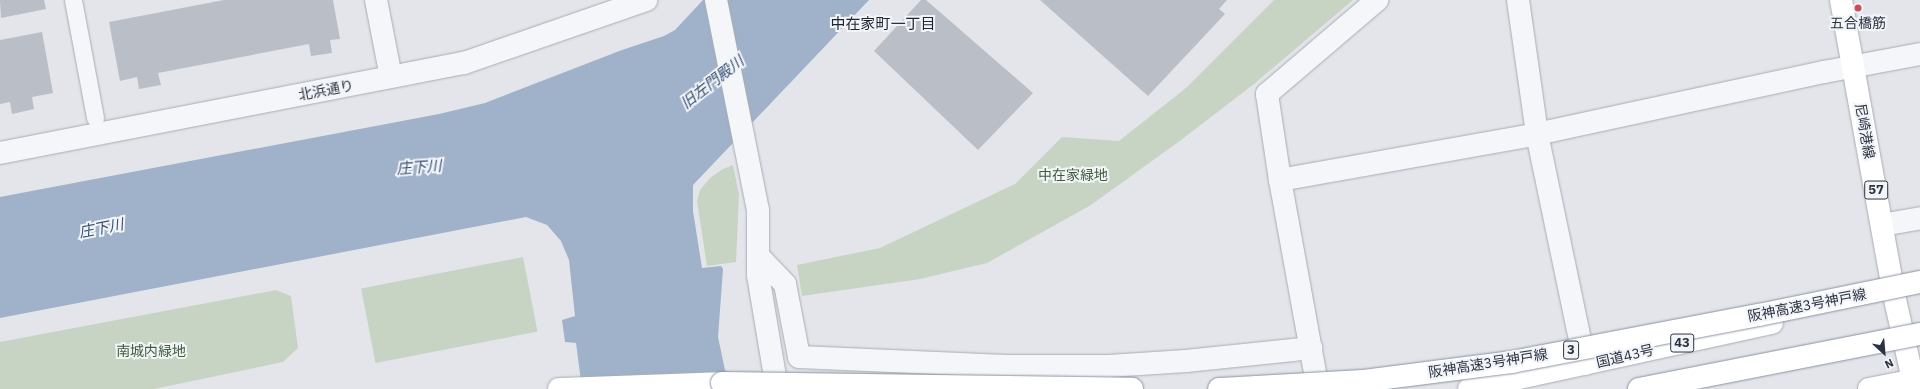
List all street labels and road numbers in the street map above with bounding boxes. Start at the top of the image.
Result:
street label: 北浜通り [297,76,355,104]
street label: 尼崎港線 [1852,102,1878,160]
road number: 57 [1864,179,1888,201]
street label: 阪神高速3号神戸線 [1746,285,1868,325]
road number: 43 [1670,332,1694,354]
road number: 3 [1563,339,1579,361]
street label: 国道43号 [1594,341,1656,371]
street label: 阪神高速3号神戸線 [1427,345,1549,381]

